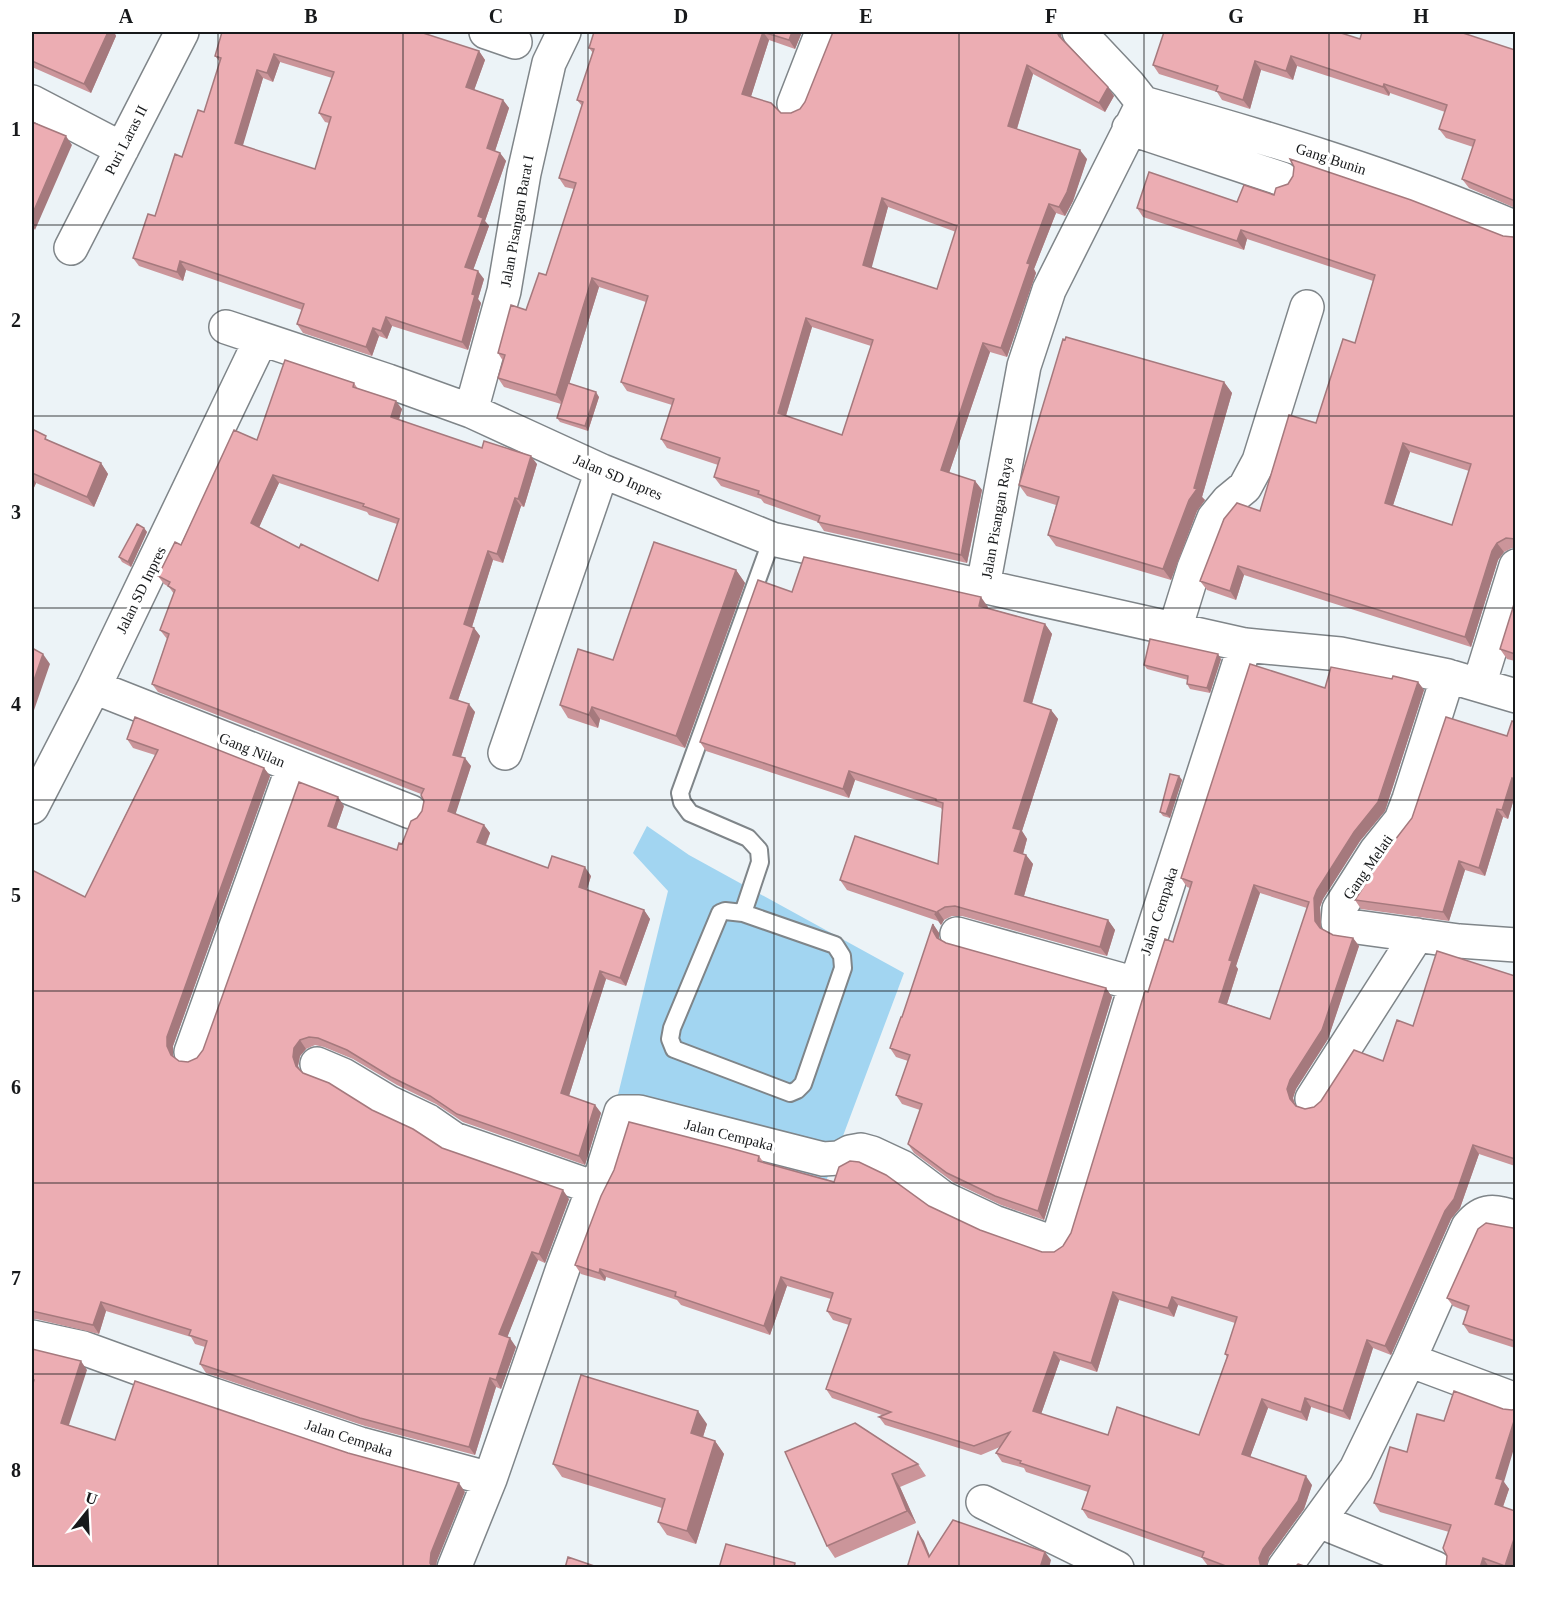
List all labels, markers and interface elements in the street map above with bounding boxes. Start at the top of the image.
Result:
text: A [119,5,134,27]
text: B [304,5,318,27]
text: C [489,5,503,27]
text: D [674,5,688,27]
text: E [859,5,873,27]
text: F [1045,5,1057,27]
text: G [1228,5,1244,27]
text: H [1413,5,1429,27]
street label: Puri Laras II [102,103,150,177]
text: 1 [11,118,21,140]
street label: Gang Bunin [1294,140,1369,178]
street label: Jalan Pisangan Barat I [498,154,536,288]
text: 2 [11,309,21,331]
street label: Jalan SD Inpres [571,451,665,503]
street label: Jalan Pisangan Raya [978,456,1016,580]
text: 3 [11,501,21,523]
street label: Jalan SD Inpres [113,544,169,636]
text: 4 [11,693,21,715]
street label: Gang Nilan [217,730,288,771]
street label: Gang Melati [1340,832,1396,902]
street label: Jalan Cempaka [1137,865,1181,957]
text: 5 [11,884,21,906]
text: 6 [11,1076,21,1098]
street label: Jalan Cempaka [683,1116,776,1154]
text: 7 [11,1267,21,1289]
street label: Jalan Cempaka [303,1416,395,1460]
text: 8 [11,1459,21,1481]
north arrow [57,1482,117,1542]
text: U [83,1488,100,1508]

